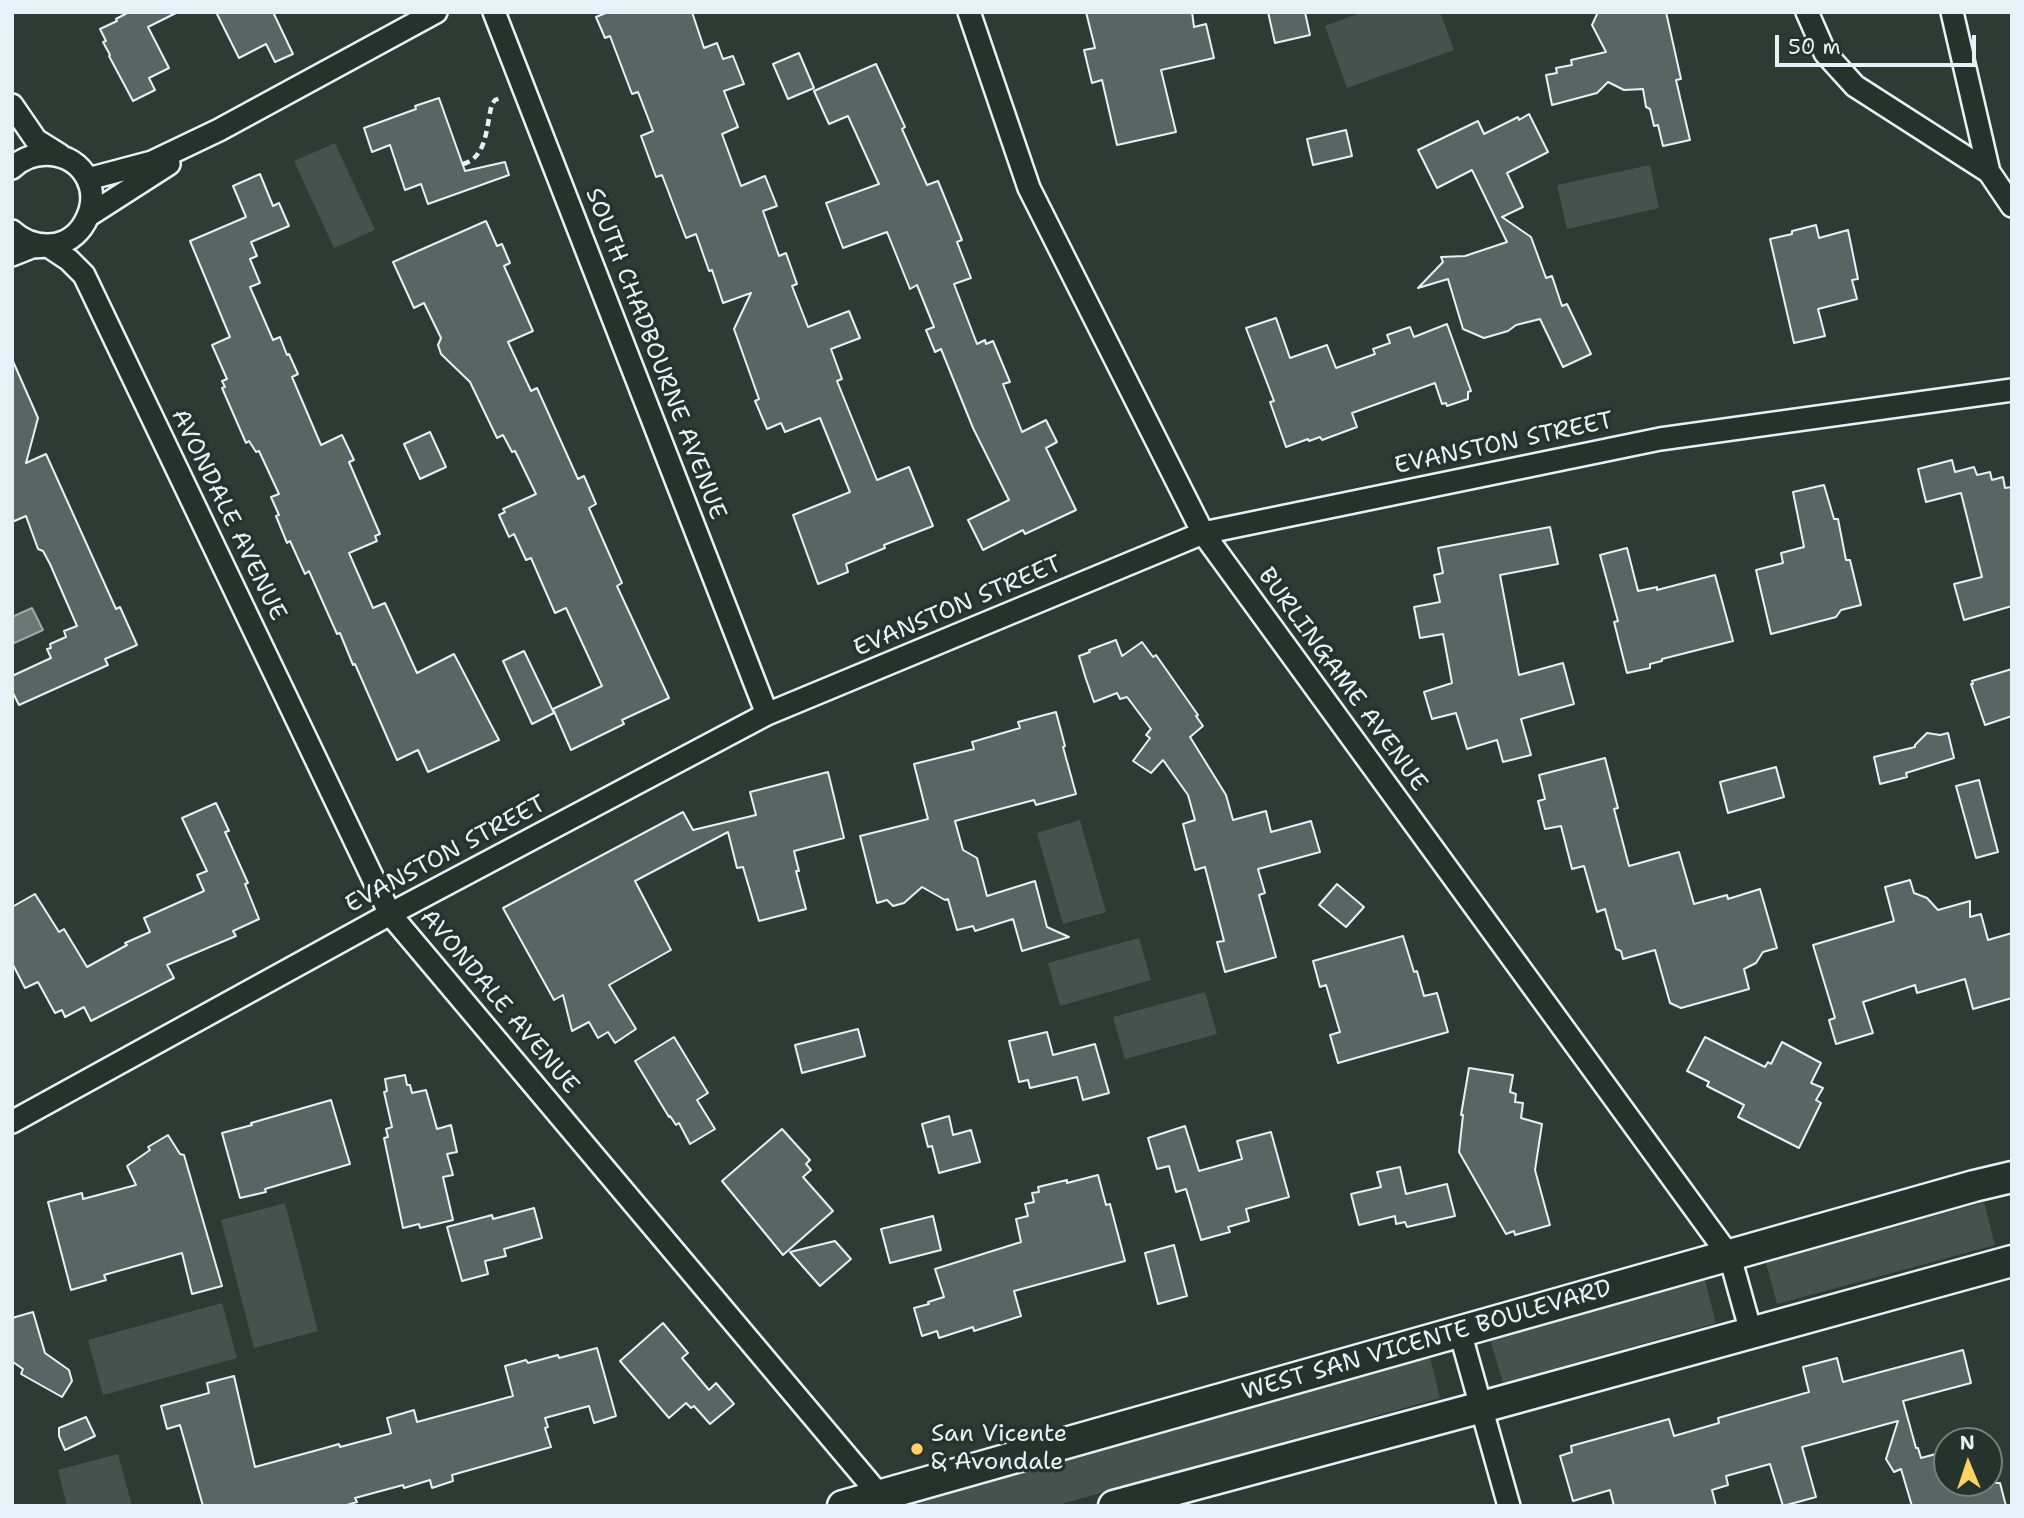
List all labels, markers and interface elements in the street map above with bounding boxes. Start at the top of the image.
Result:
scale bar [1779,21,1980,65]
text: 50 m [1788,33,1841,61]
street label: SOUTH CHADBOURNE AVENUE [578,184,732,524]
street label: AVONDALE AVENUE [164,404,292,626]
street label: EVANSTON STREET [1392,407,1616,481]
street label: EVANSTON STREET [850,550,1066,664]
street label: BURLINGAME AVENUE [1251,563,1433,797]
street label: EVANSTON STREET [341,790,551,920]
street label: AVONDALE AVENUE [413,904,585,1100]
street label: WEST SAN VICENTE BOULEVARD [1239,1274,1615,1408]
place label: San Vicente & Avondale [931,1421,1067,1477]
north arrow [1933,1427,2003,1497]
text: N [1959,1430,1975,1455]
marker: San Vicente & Avondale [909,1441,925,1457]

